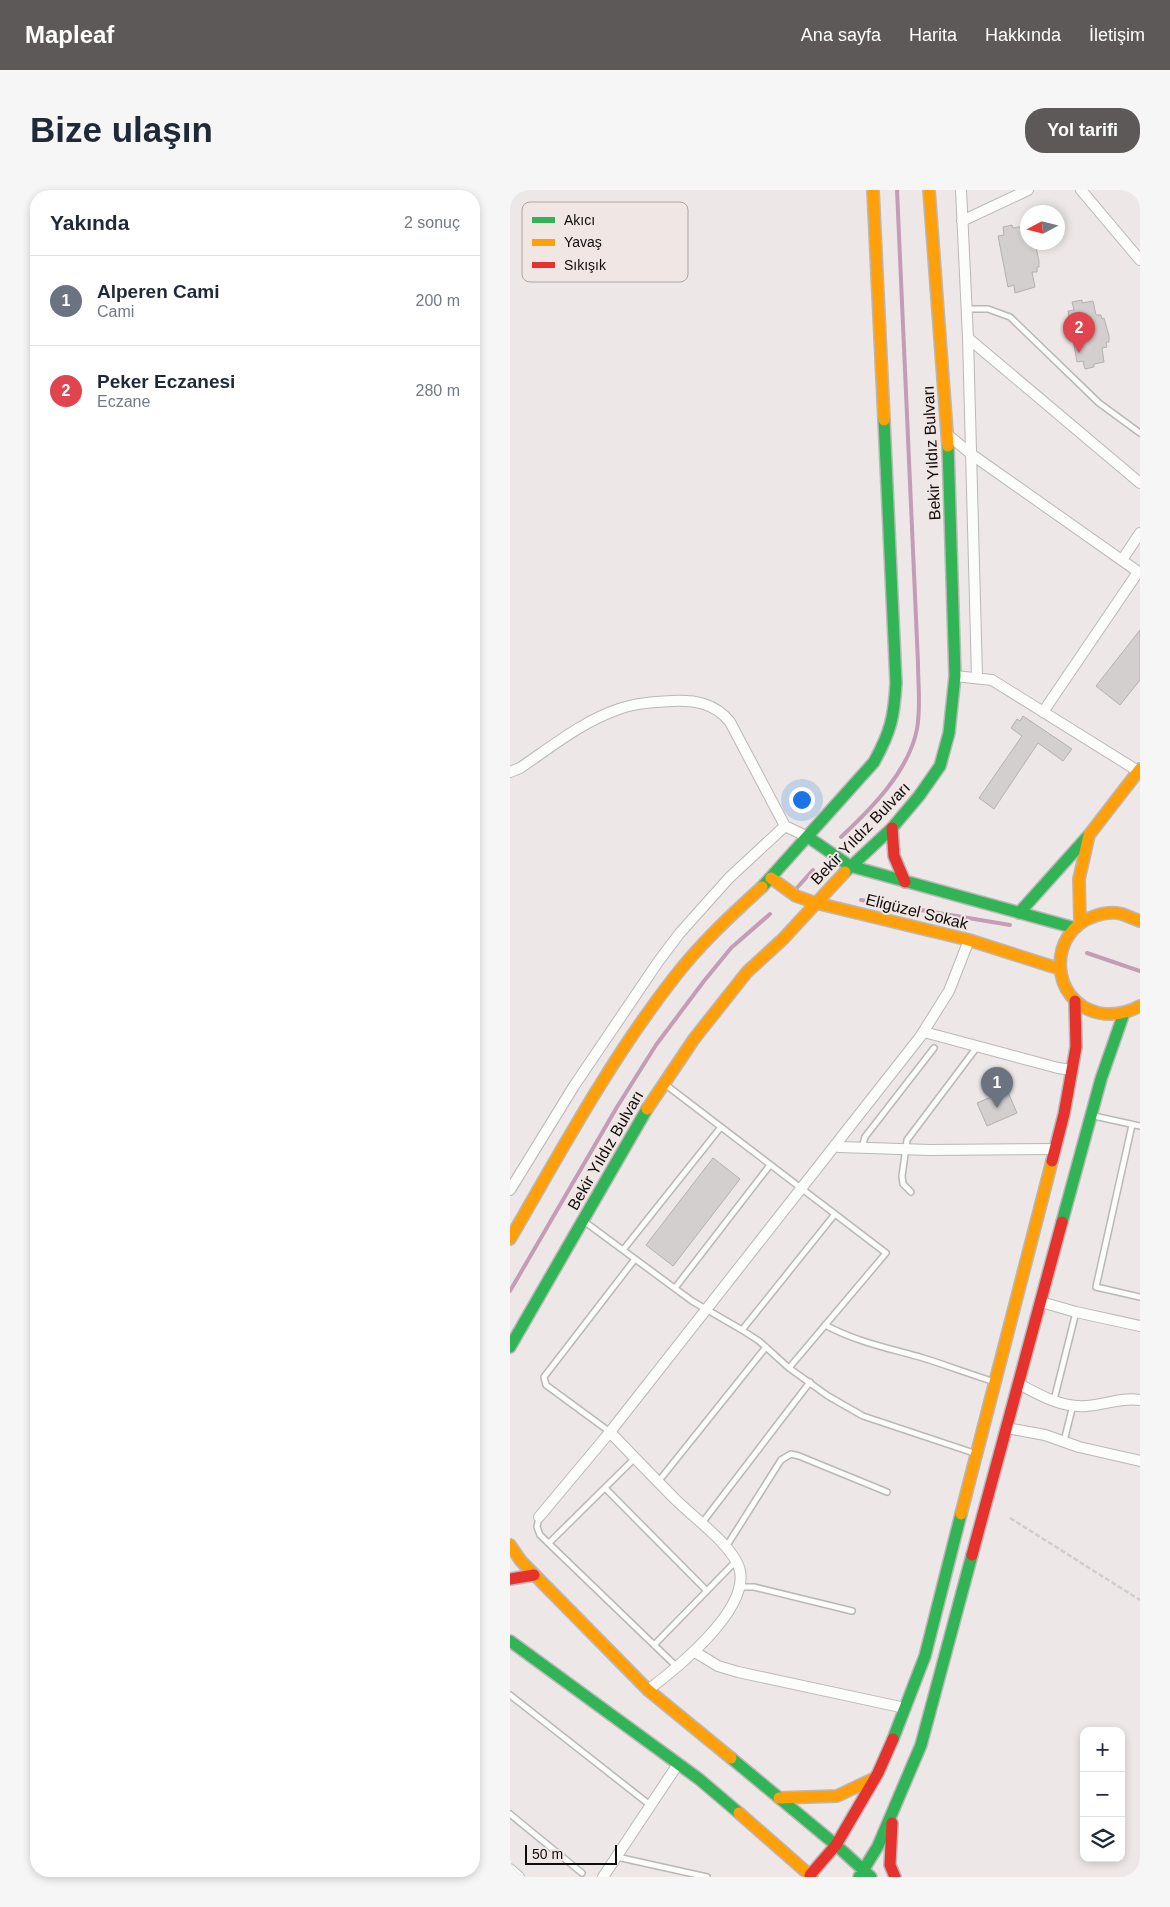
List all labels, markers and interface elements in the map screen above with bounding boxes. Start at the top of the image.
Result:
text: Mapleaf [25,21,114,48]
text: Ana sayfa [801,25,881,45]
text: Harita [909,25,957,45]
text: Hakkında [985,25,1061,45]
text: İletişim [1089,25,1145,45]
button: Yol tarifi [1025,108,1140,153]
text: Bize ulaşın [30,110,213,149]
legend [522,202,688,282]
north arrow [1020,205,1065,250]
text: Yakında [50,211,129,234]
text: Akıcı [564,212,595,228]
text: 2 sonuç [404,214,460,231]
text: Yavaş [564,234,602,250]
text: Sıkışık [564,257,607,273]
text: Alperen Cami [97,281,219,302]
text: 1 [62,292,70,309]
text: 200 m [416,292,460,309]
text: Cami [97,303,134,320]
pin: 2 [1063,312,1095,353]
text: Peker Eczanesi [97,371,235,392]
text: 2 [62,382,70,399]
text: 280 m [416,382,460,399]
street label: Bekir Yıldız Bulvarı [919,385,944,521]
text: Eczane [97,393,150,410]
street label: Bekir Yıldız Bulvarı [807,779,913,888]
your location [789,787,815,813]
street label: Eligüzel Sokak [864,891,971,933]
pin: 1 [981,1067,1013,1108]
street label: Bekir Yıldız Bulvarı [564,1088,647,1213]
map controls [1080,1727,1125,1862]
button: + [1080,1727,1125,1772]
button: − [1080,1772,1125,1817]
button: layers [1080,1817,1125,1862]
scale bar [525,1842,618,1865]
text: 50 m [532,1846,563,1862]

